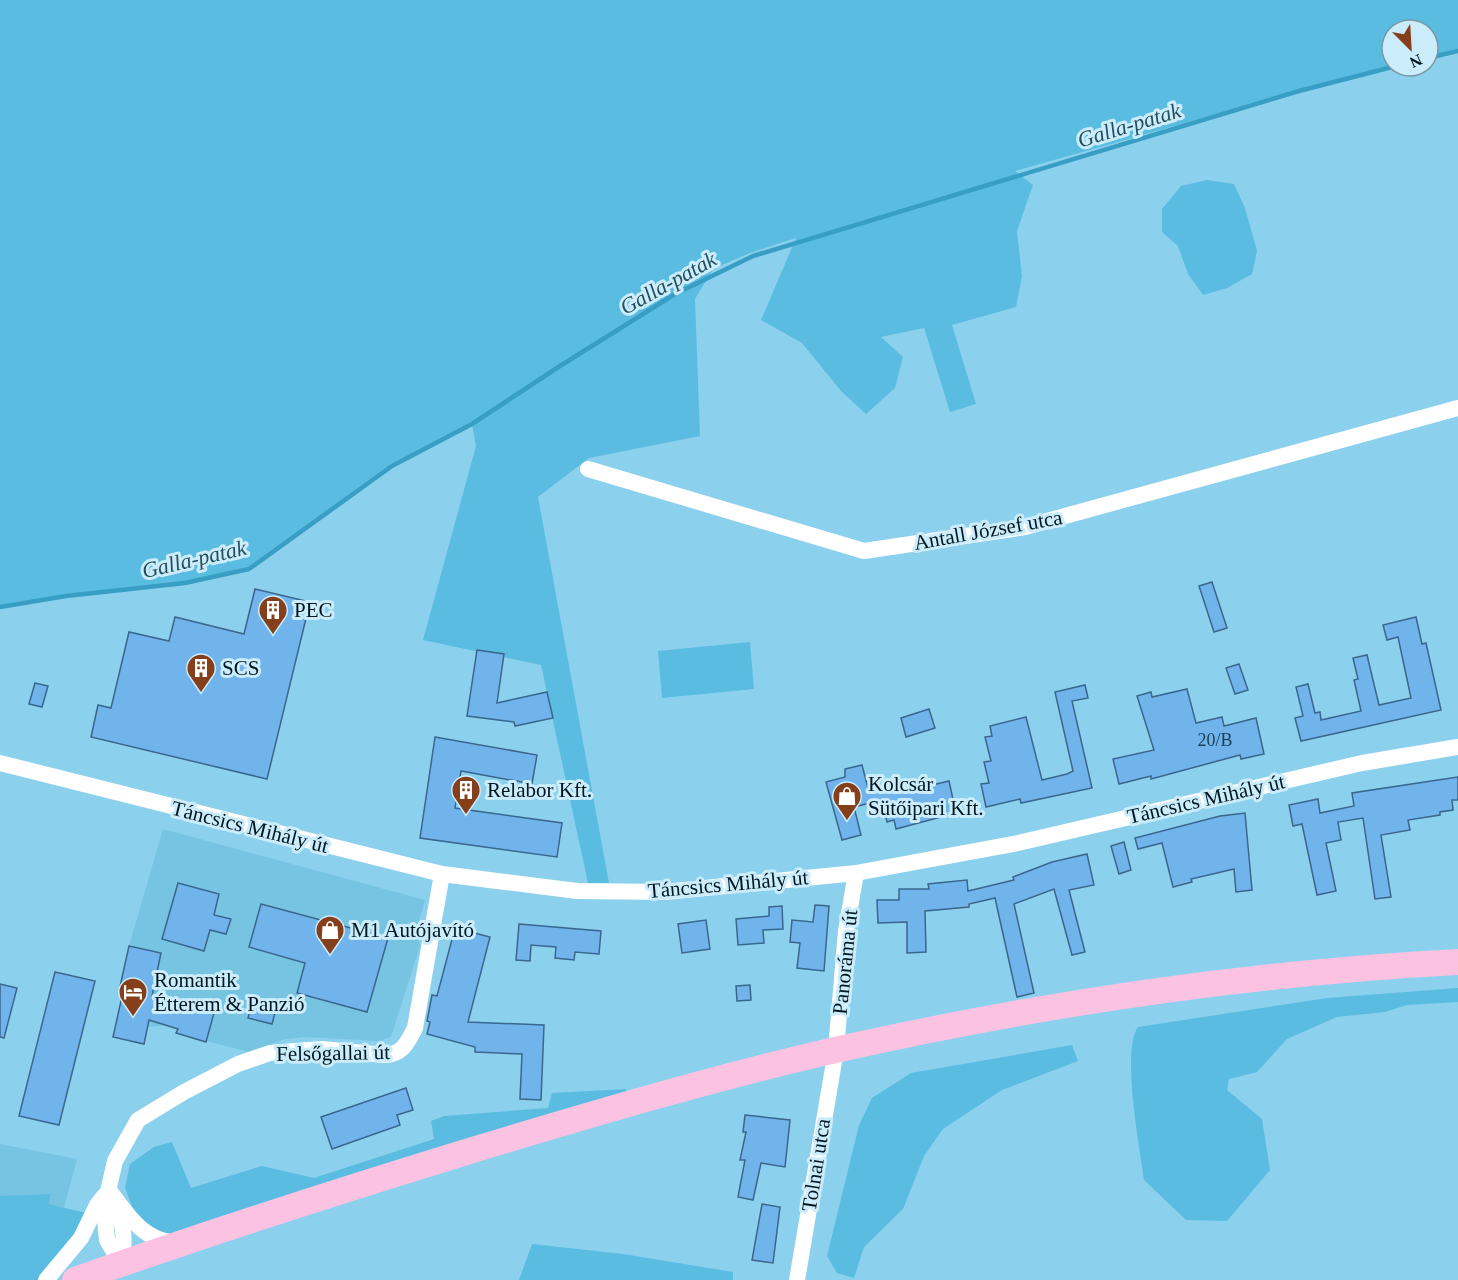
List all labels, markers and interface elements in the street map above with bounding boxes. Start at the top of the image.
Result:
north arrow [1380,18,1440,78]
text: N [1407,51,1425,72]
water label: Galla-patak [1075,97,1185,152]
water label: Galla-patak [615,246,722,320]
street label: Antall József utca [912,505,1065,555]
water label: Galla-patak [139,535,250,583]
building icon: PEC [257,594,289,636]
place label: PEC [294,598,333,622]
building icon: SCS [185,652,217,694]
place label: SCS [222,656,259,680]
house number: 20/B [1197,730,1233,750]
street label: Táncsics Mihály út [1125,769,1287,829]
place label: Kolcsár Sütőipari Kft. [868,772,984,820]
building icon: Relabor Kft. [450,774,482,816]
place label: Relabor Kft. [487,778,592,802]
shop icon: Kolcsár Sütőipari Kft. [831,780,863,822]
street label: Táncsics Mihály út [169,796,331,858]
street label: Táncsics Mihály út [647,865,809,903]
street label: Panoráma út [828,908,862,1016]
shop icon: M1 Autójavító [314,914,346,956]
place label: M1 Autójavító [351,918,474,942]
place label: Romantik Étterem & Panzió [154,968,304,1016]
hotel icon: Romantik Étterem & Panzió [117,976,149,1018]
street label: Felsőgallai út [276,1040,390,1066]
street label: Tolnai utca [797,1116,835,1213]

